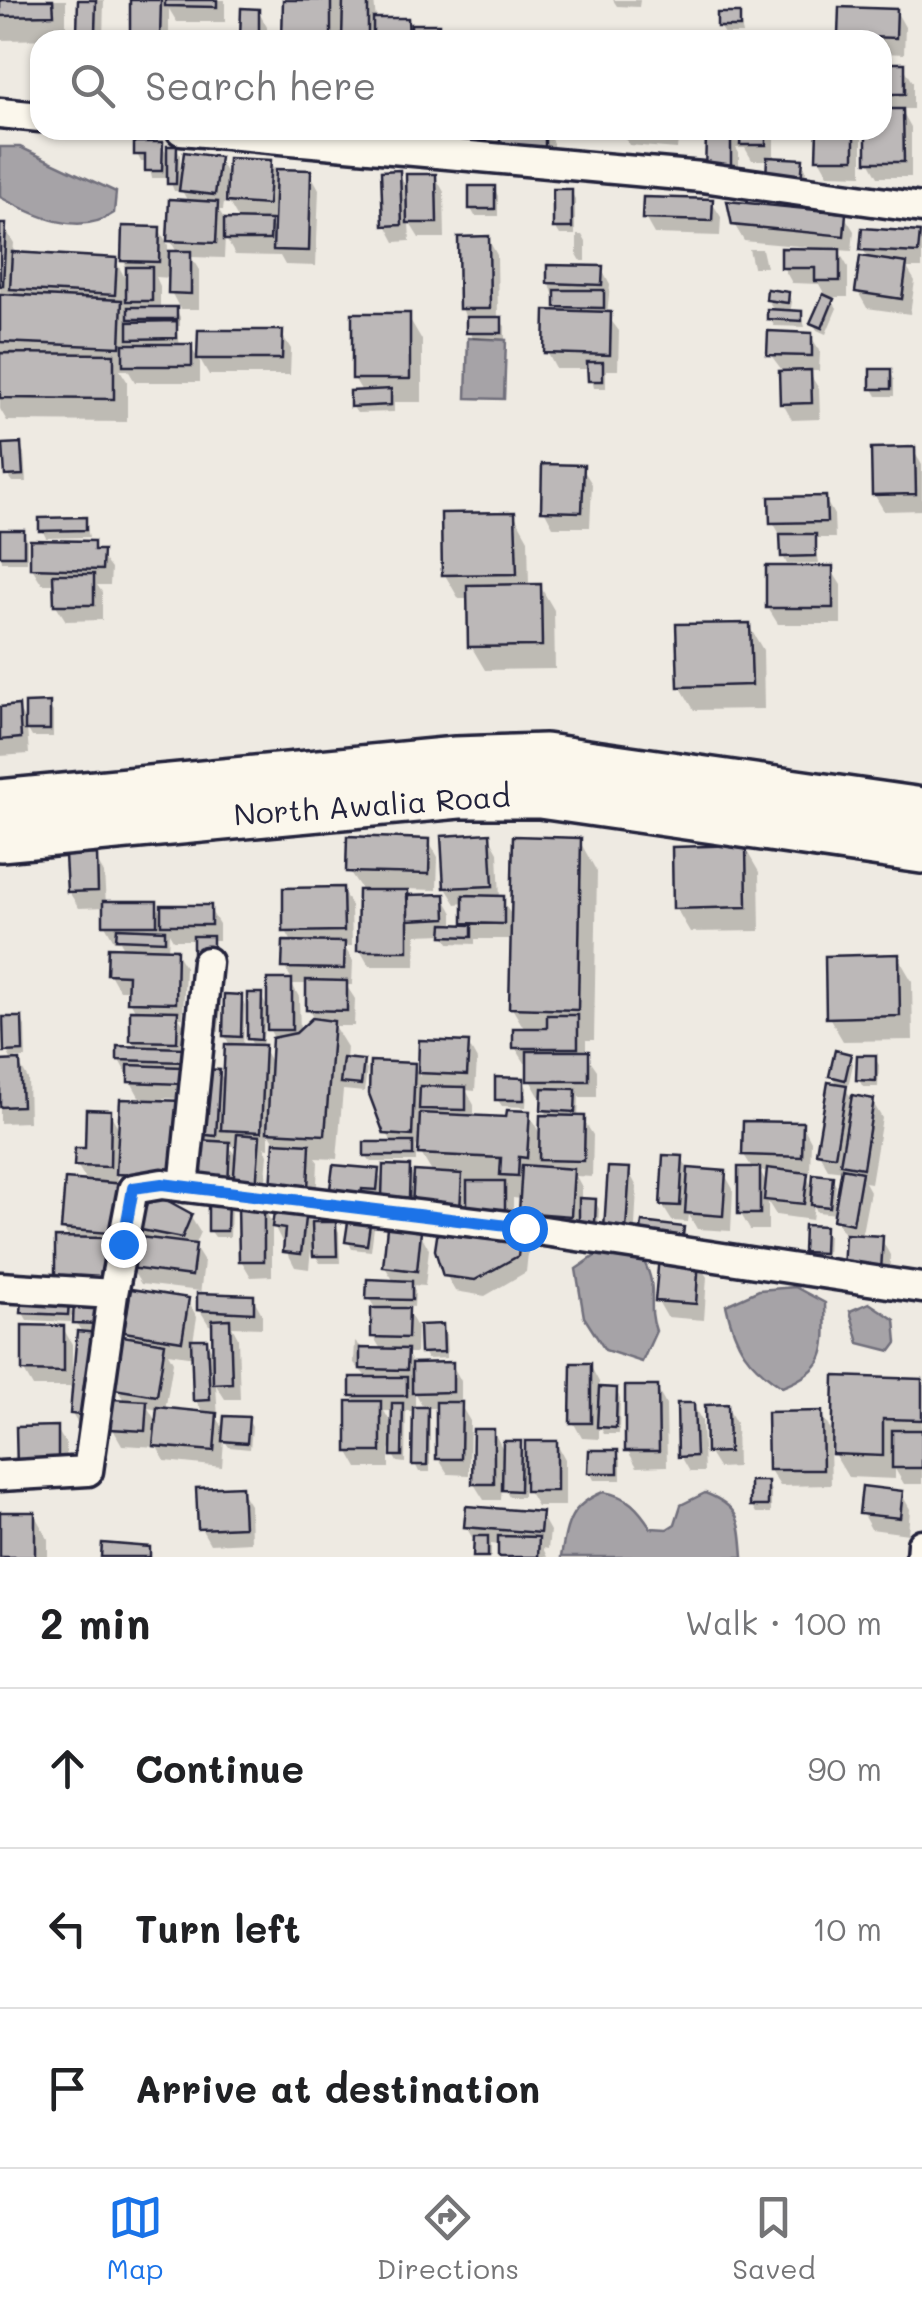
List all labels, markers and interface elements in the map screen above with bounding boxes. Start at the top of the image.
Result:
search box [30,30,892,140]
icon: search [65,58,120,113]
text: Search here [145,60,376,110]
street label: North Awalia Road [232,774,512,834]
route start [502,1206,548,1252]
route end [101,1222,147,1268]
text: 2 min [40,1595,150,1650]
text: Walk · 100 m [685,1601,882,1643]
icon: ahead [40,1741,95,1796]
text: Continue [135,1743,304,1793]
text: 90 m [808,1747,882,1789]
icon: left [40,1901,95,1956]
text: Turn left [135,1903,301,1953]
text: 10 m [812,1907,882,1949]
icon: arrive [40,2061,95,2116]
text: Arrive at destination [135,2063,540,2113]
tab: Map [107,2190,164,2286]
tab: Directions [377,2190,519,2286]
tab: Saved [732,2190,815,2286]

